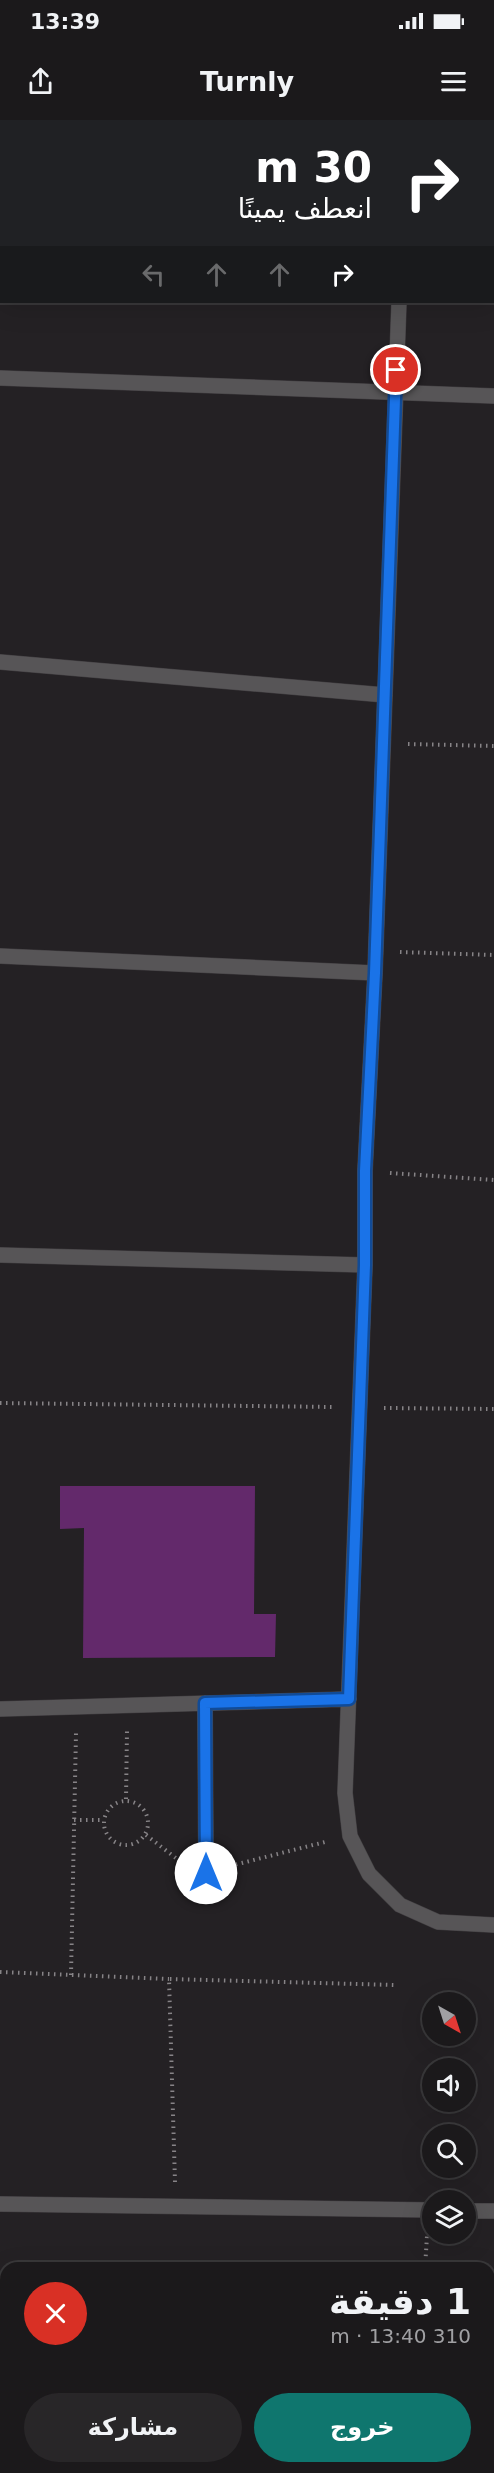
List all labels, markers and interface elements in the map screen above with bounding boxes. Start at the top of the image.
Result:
text: 13:39 [30,9,100,34]
icon: share [24,65,57,98]
icon: menu [437,65,470,98]
text: Turnly [200,66,294,97]
text: 30 m [255,143,372,192]
icon: right [393,144,471,222]
text: انعطف يمينًا [238,193,372,224]
icon: left [137,258,170,291]
icon: ahead [200,258,233,291]
icon: ahead [263,258,296,291]
icon: right [326,258,359,291]
pin [370,344,421,395]
icon: arrive [379,353,412,386]
position arrow [174,1841,238,1905]
north arrow [422,1992,476,2046]
map controls [422,1992,476,2244]
button: sound [422,2058,476,2112]
button: search [422,2124,476,2178]
button: layers [422,2190,476,2244]
text: 1 دقيقة [329,2281,471,2322]
button: close [24,2282,87,2345]
text: 310 m · 13:40 [330,2324,471,2348]
button: مشاركة [24,2393,242,2462]
button: خروج [254,2393,471,2462]

